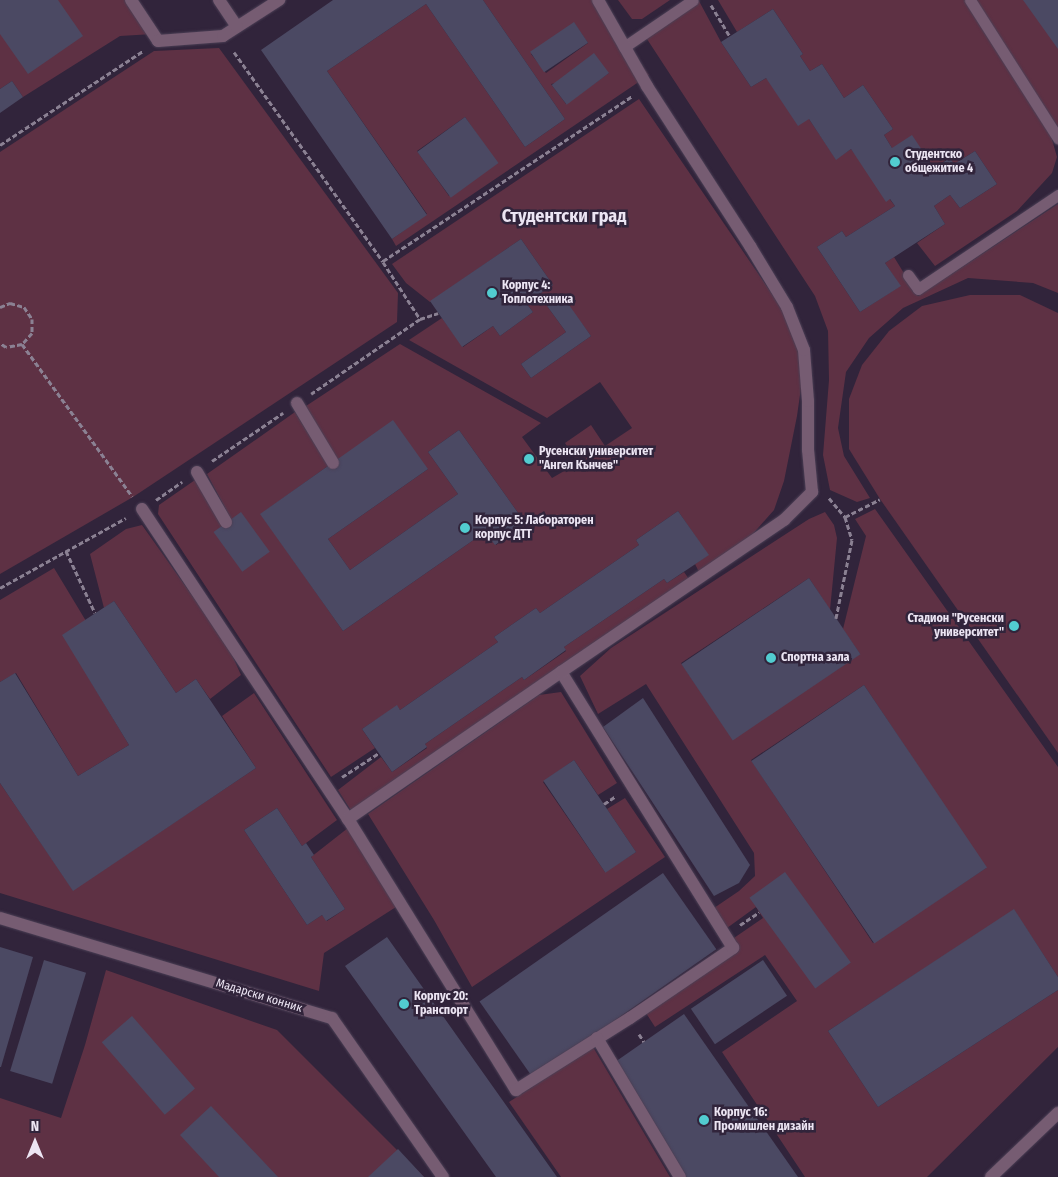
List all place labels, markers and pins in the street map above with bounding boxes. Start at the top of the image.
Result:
place label: Студентско общежитие 4 [905,148,973,176]
marker: Студентско общежитие 4 [889,156,901,168]
place label: Корпус 4: Топлотехника [502,279,573,307]
marker: Корпус 4: Топлотехника [486,287,498,299]
place label: Русенски университет "Ангел Кънчев" [539,445,653,473]
marker: Русенски университет "Ангел Кънчев" [523,453,535,465]
place label: Корпус 5: Лабораторен корпус ДТТ [475,514,594,542]
marker: Корпус 5: Лабораторен корпус ДТТ [459,522,471,534]
place label: Стадион "Русенски университет" [907,612,1004,640]
marker: Стадион "Русенски университет" [1008,620,1020,632]
place label: Спортна зала [781,651,850,665]
marker: Спортна зала [765,652,777,664]
place label: Корпус 20: Транспорт [414,990,468,1018]
marker: Корпус 20: Транспорт [398,998,410,1010]
place label: Корпус 16: Промишлен дизайн [714,1106,814,1134]
marker: Корпус 16: Промишлен дизайн [698,1114,710,1126]

